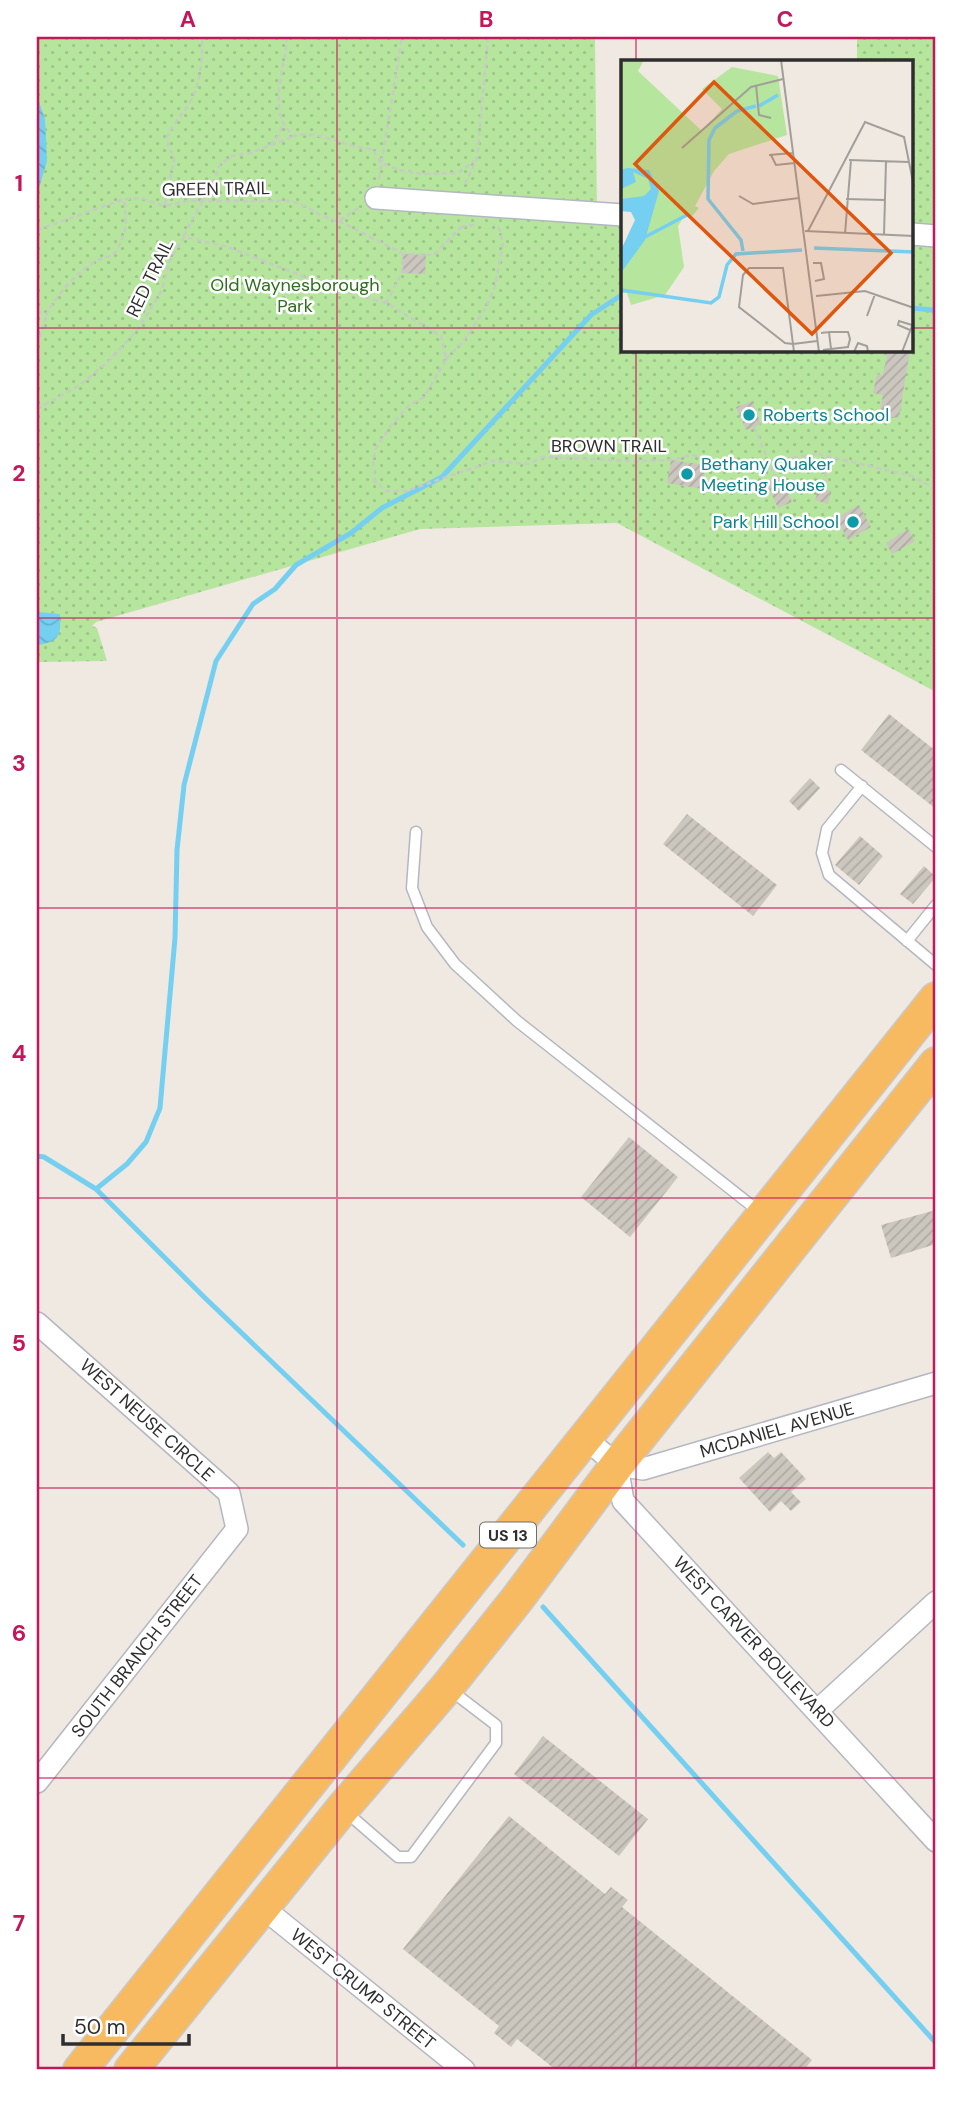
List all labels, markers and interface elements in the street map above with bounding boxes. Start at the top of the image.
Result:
text: A [180,4,196,34]
text: B [479,4,493,34]
text: C [777,4,793,34]
inset map [621,60,914,352]
text: 1 [15,168,23,198]
street label: GREEN TRAIL [162,176,270,202]
street label: RED TRAIL [121,235,179,321]
park label: Old Waynesborough Park [210,273,380,318]
place label: Roberts School [763,403,889,427]
marker: Roberts School [741,407,757,423]
street label: BROWN TRAIL [551,434,667,458]
place label: Bethany Quaker Meeting House [701,452,834,497]
text: 2 [12,458,26,488]
marker: Bethany Quaker Meeting House [679,466,695,482]
place label: Park Hill School [713,510,839,534]
marker: Park Hill School [845,514,861,530]
text: 3 [12,748,26,778]
text: 4 [12,1038,27,1068]
text: 5 [12,1328,26,1358]
street label: WEST NEUSE CIRCLE [75,1353,219,1487]
street label: MCDANIEL AVENUE [697,1396,857,1464]
road number: US 13 [480,1522,536,1548]
street label: WEST CARVER BOULEVARD [668,1551,840,1733]
street label: SOUTH BRANCH STREET [66,1570,208,1742]
text: 6 [12,1618,26,1648]
text: 7 [13,1908,25,1938]
street label: WEST CRUMP STREET [286,1923,440,2055]
scale bar [63,2002,189,2046]
text: 50 m [74,2013,125,2041]

